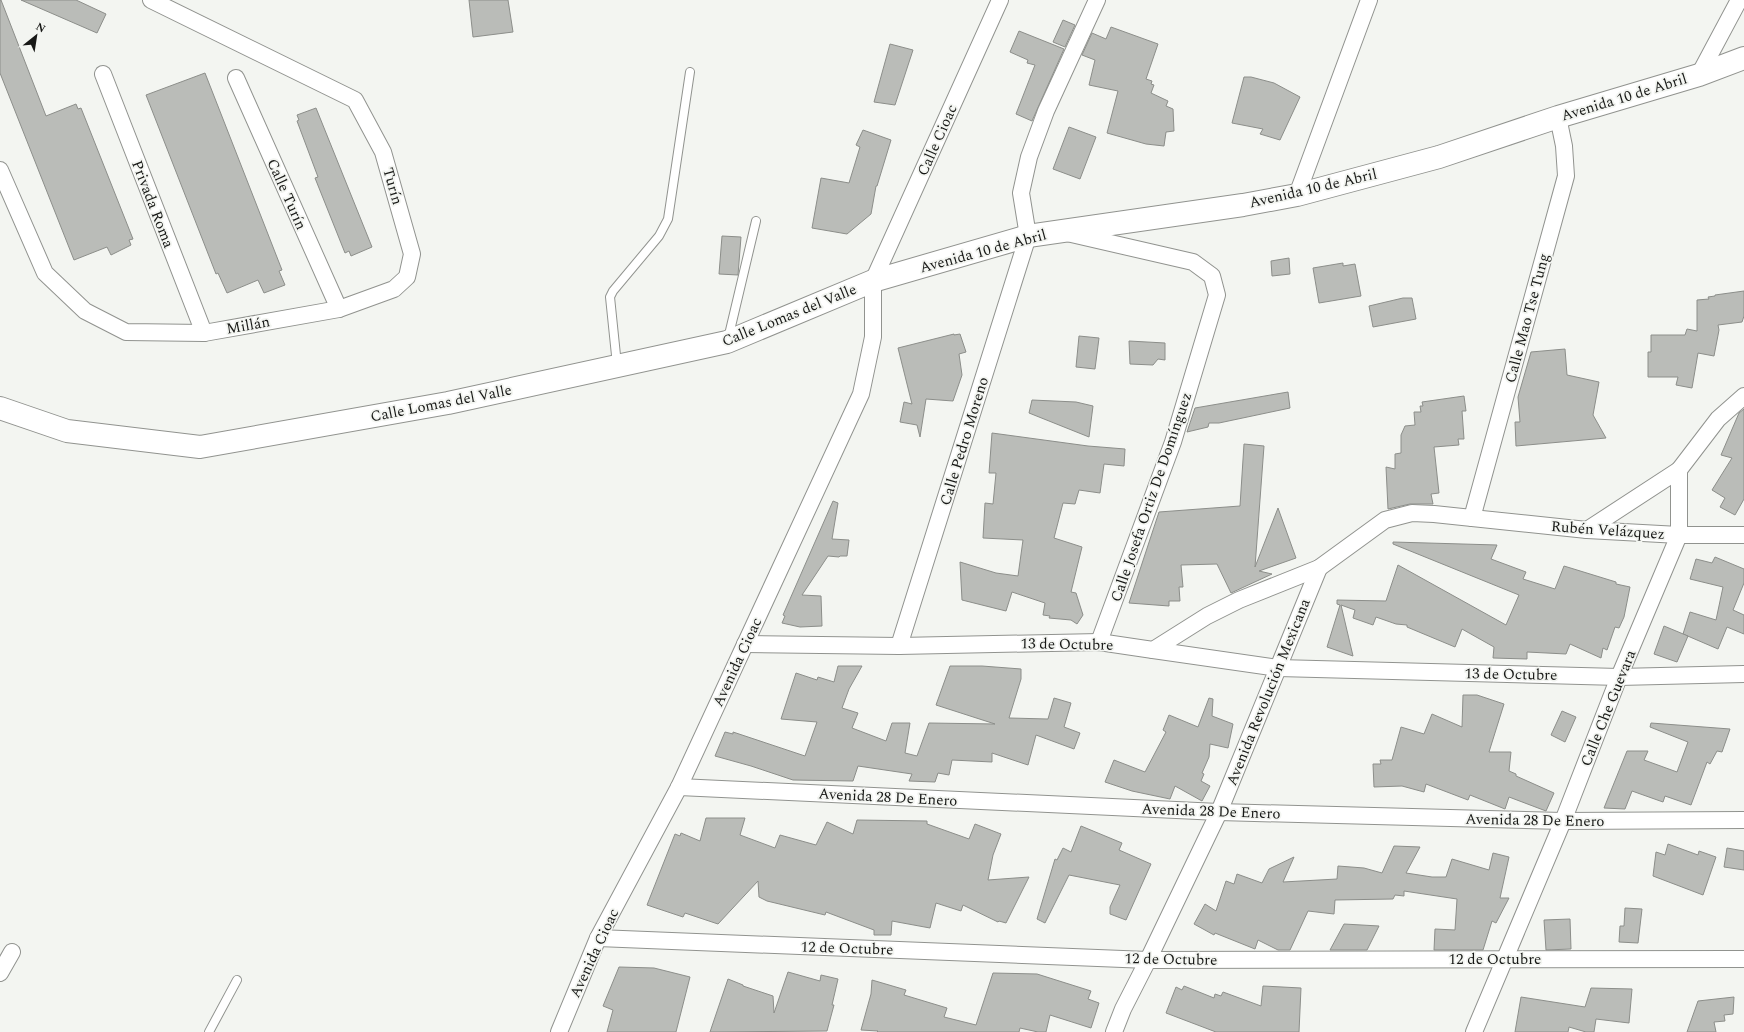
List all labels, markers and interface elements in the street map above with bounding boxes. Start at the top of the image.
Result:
north arrow [16,16,56,56]
text: N [33,18,49,37]
street label: Avenida 10 de Abril [1558,67,1690,128]
street label: Calle Cioac [911,101,963,180]
street label: Calle Turín [261,155,313,234]
street label: Privada Roma [125,157,180,252]
street label: Avenida 10 de Abril [1247,163,1379,214]
street label: Turín [376,165,409,208]
street label: Avenida 10 de Abril [917,223,1049,279]
street label: Calle Mao Tse Tung [1499,251,1556,386]
street label: Calle Lomas del Valle [718,278,860,353]
street label: Millán [224,310,272,341]
street label: Calle Pedro Moreno [934,374,995,508]
street label: Calle Lomas del Valle [368,379,514,428]
street label: Calle Josefa Ortiz De Domínguez [1105,389,1198,605]
street label: Rubén Velázquez [1550,515,1666,546]
street label: Avenida Revolución Mexicana [1220,595,1317,789]
street label: Avenida Cioac [707,614,768,711]
street label: 13 de Octubre [1020,632,1114,657]
street label: Calle Che Guevara [1575,646,1643,770]
street label: 13 de Octubre [1464,662,1558,687]
street label: Avenida 28 De Enero [818,782,958,813]
street label: Avenida 28 De Enero [1141,798,1281,825]
street label: Avenida 28 De Enero [1465,808,1605,833]
street label: Avenida Cioac [564,905,625,1002]
street label: 12 de Octubre [800,935,894,962]
street label: 12 de Octubre [1124,947,1218,972]
street label: 12 de Octubre [1449,948,1541,971]

